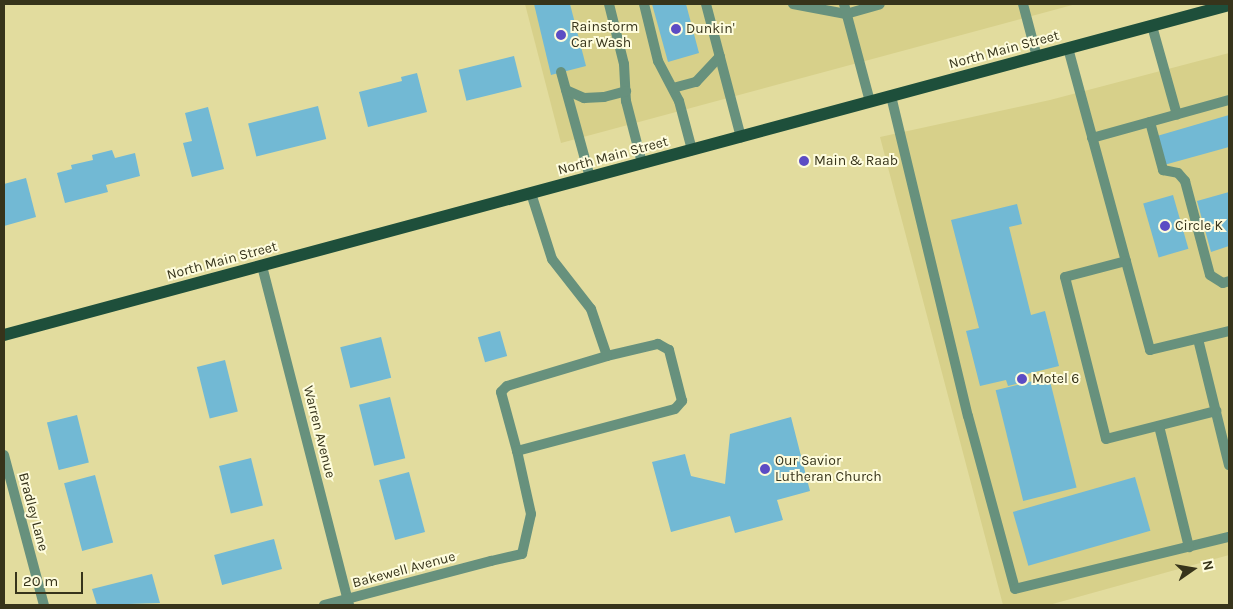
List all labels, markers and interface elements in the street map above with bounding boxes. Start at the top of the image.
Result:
place label: Rainstorm Car Wash [571,19,638,52]
place label: Dunkin' [686,21,735,37]
marker: Dunkin' [670,23,682,35]
street label: North Main Street [947,27,1061,73]
marker: Rainstorm Car Wash [555,29,567,41]
street label: North Main Street [556,133,670,179]
place label: Main & Raab [814,153,898,169]
marker: Main & Raab [798,155,810,167]
place label: Circle K [1175,218,1223,234]
marker: Circle K [1159,220,1171,232]
street label: North Main Street [165,238,279,284]
place label: Motel 6 [1032,371,1079,387]
marker: Motel 6 [1016,373,1028,385]
street label: Warren Avenue [299,384,339,480]
place label: Our Savior Lutheran Church [775,453,882,486]
marker: Our Savior Lutheran Church [759,463,771,475]
street label: Bradley Lane [14,471,52,553]
north arrow [1168,544,1218,594]
street label: Bakewell Avenue [351,548,457,592]
text: N [1199,559,1218,572]
scale bar [18,562,85,594]
text: 20 m [23,572,58,590]

